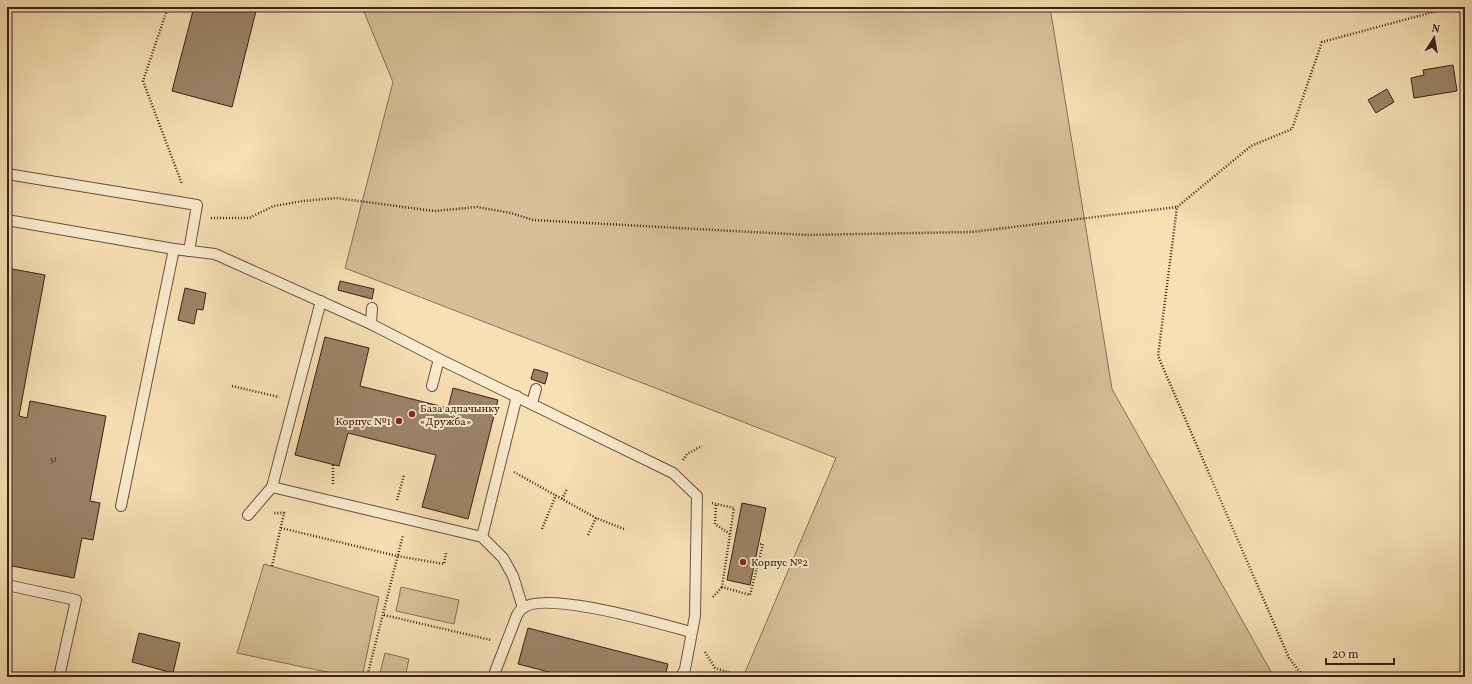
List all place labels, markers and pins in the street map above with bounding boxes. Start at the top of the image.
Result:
place label: База адпачынку «Дружба» [420,402,500,430]
marker: База адпачынку «Дружба» [407,409,417,419]
place label: Корпус №1 [335,415,391,430]
marker: Корпус №1 [394,416,404,426]
place label: Корпус №2 [751,556,808,571]
marker: Корпус №2 [738,557,748,567]

